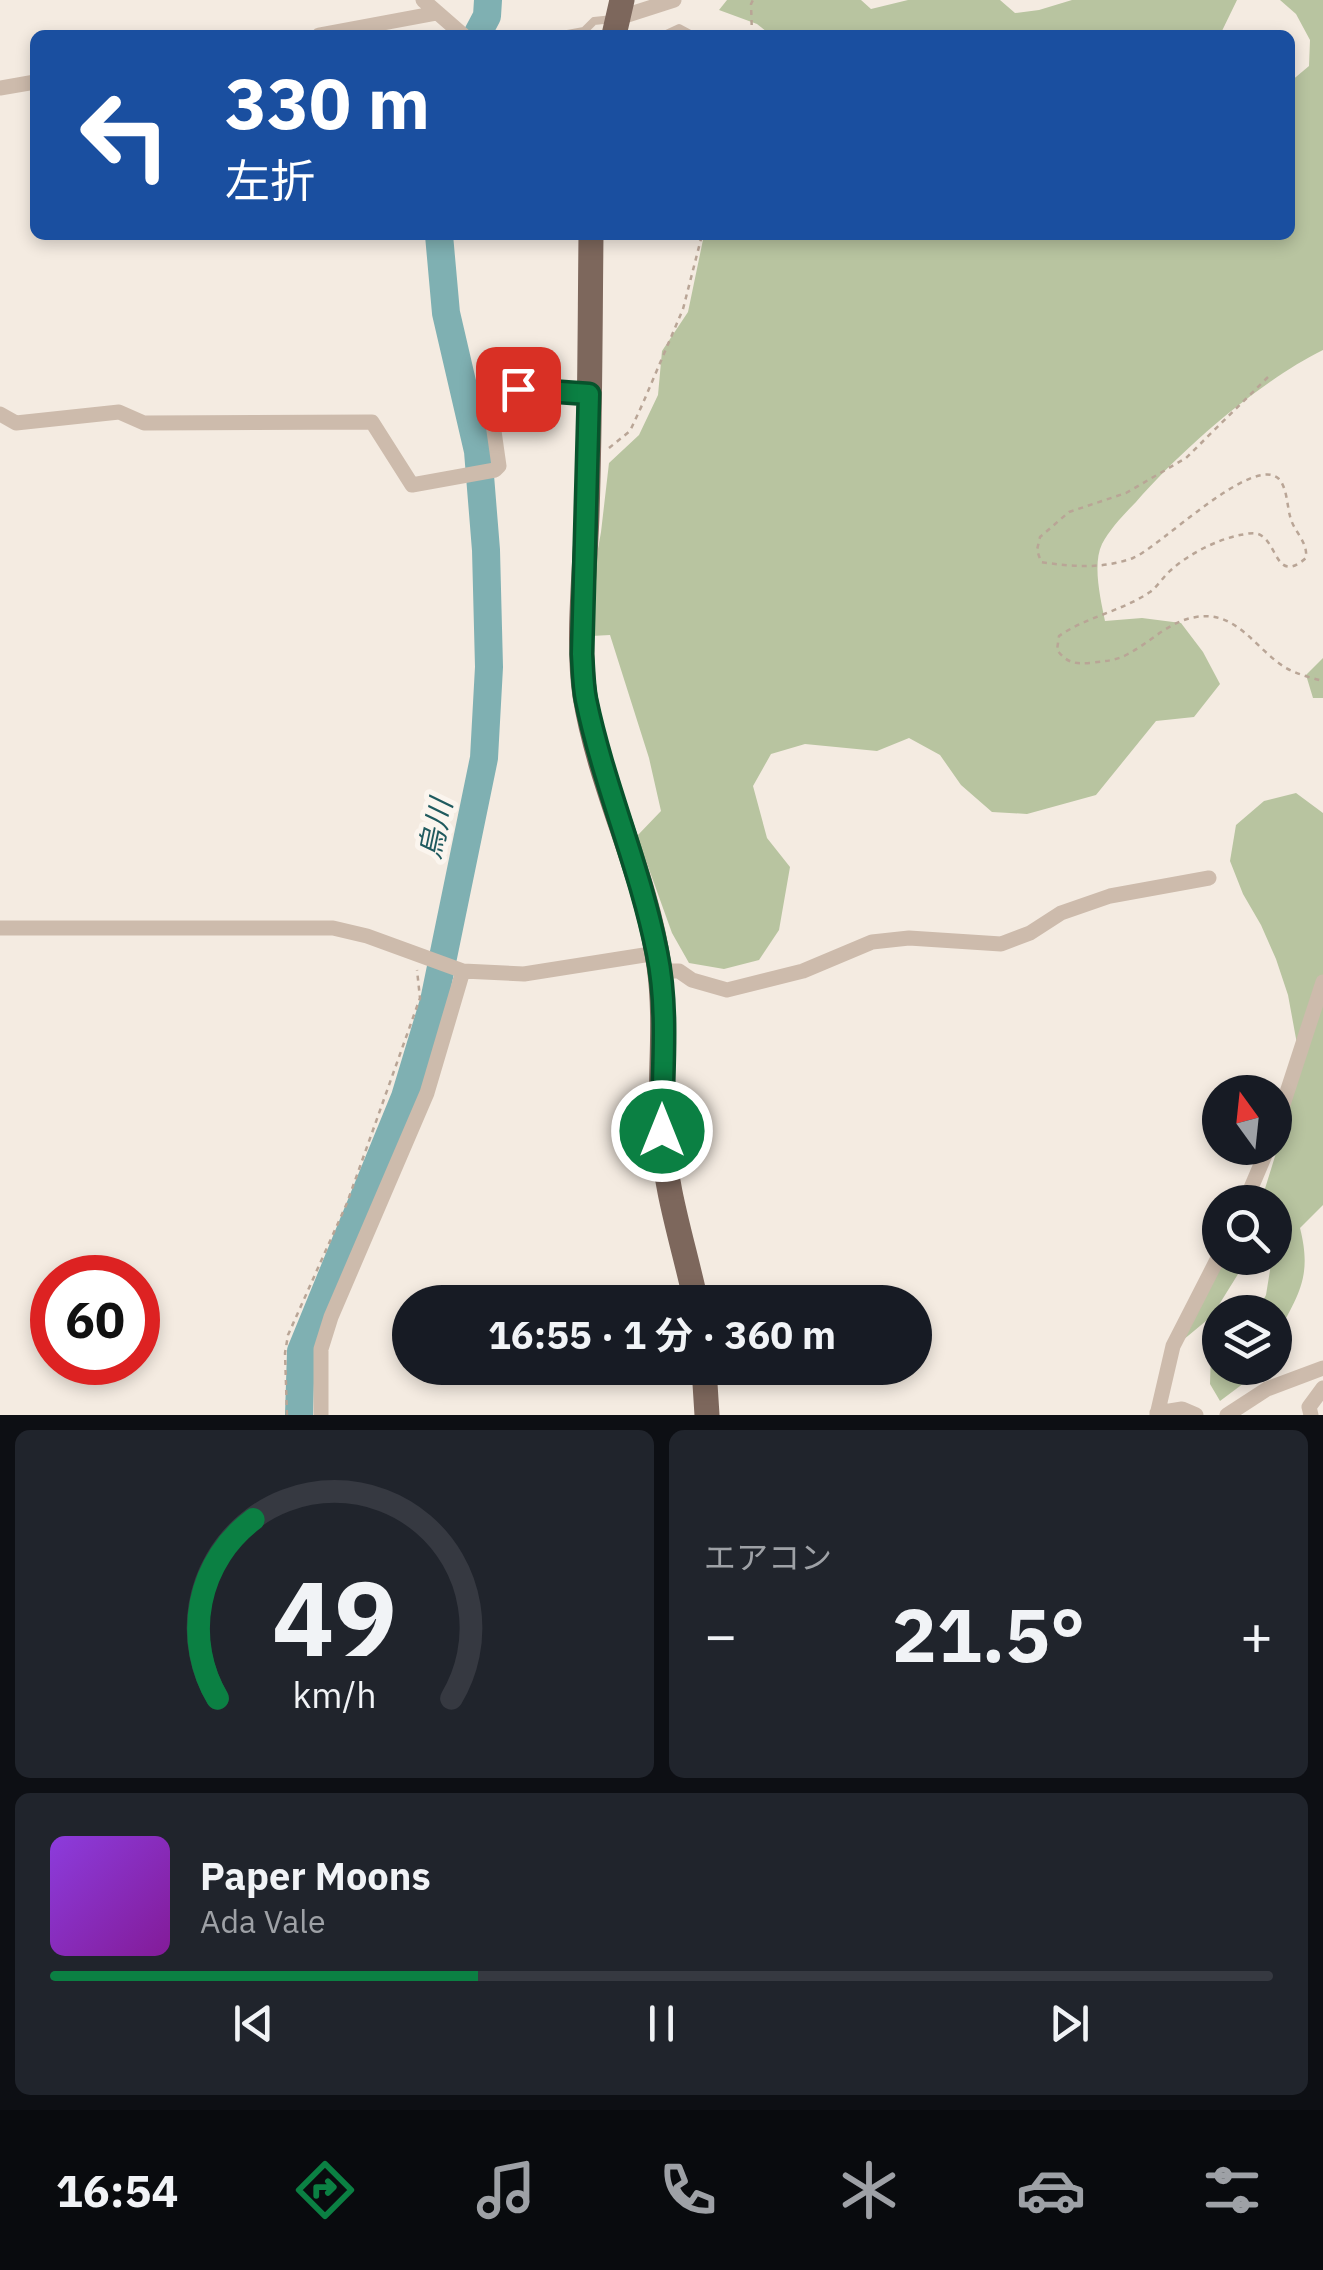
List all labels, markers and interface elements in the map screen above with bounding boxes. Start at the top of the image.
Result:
text: 330 m [225,57,430,148]
icon: left [60,70,190,200]
text: 左折 [225,151,315,209]
pin [476,347,561,432]
icon: arrive [491,362,546,417]
water label: 烏川 [409,792,460,862]
north arrow [1202,1075,1292,1165]
map controls [1202,1075,1292,1385]
position arrow [610,1079,714,1183]
button: search [1202,1185,1292,1275]
speed limit sign: 60 [30,1255,160,1385]
button: layers [1202,1295,1292,1385]
text: 16:55 · 1 分 · 360 m [488,1310,836,1359]
text: エアコン [704,1536,832,1578]
text: 49 [272,1549,397,1685]
text: 21.5° [892,1585,1085,1683]
text: − [704,1599,737,1670]
text: + [1240,1599,1273,1670]
text: km/h [292,1671,377,1718]
text: Paper Moons [200,1851,431,1900]
text: Ada Vale [200,1900,326,1942]
icon: previous [226,1996,281,2051]
icon: pause [634,1996,689,2051]
icon: next [1042,1996,1097,2051]
icon: directions [290,2155,360,2225]
icon: music [471,2155,541,2225]
icon: phone [653,2155,723,2225]
icon: climate [834,2155,904,2225]
icon: car [1016,2155,1086,2225]
icon: filters [1197,2155,1267,2225]
text: 16:54 [56,2161,179,2219]

